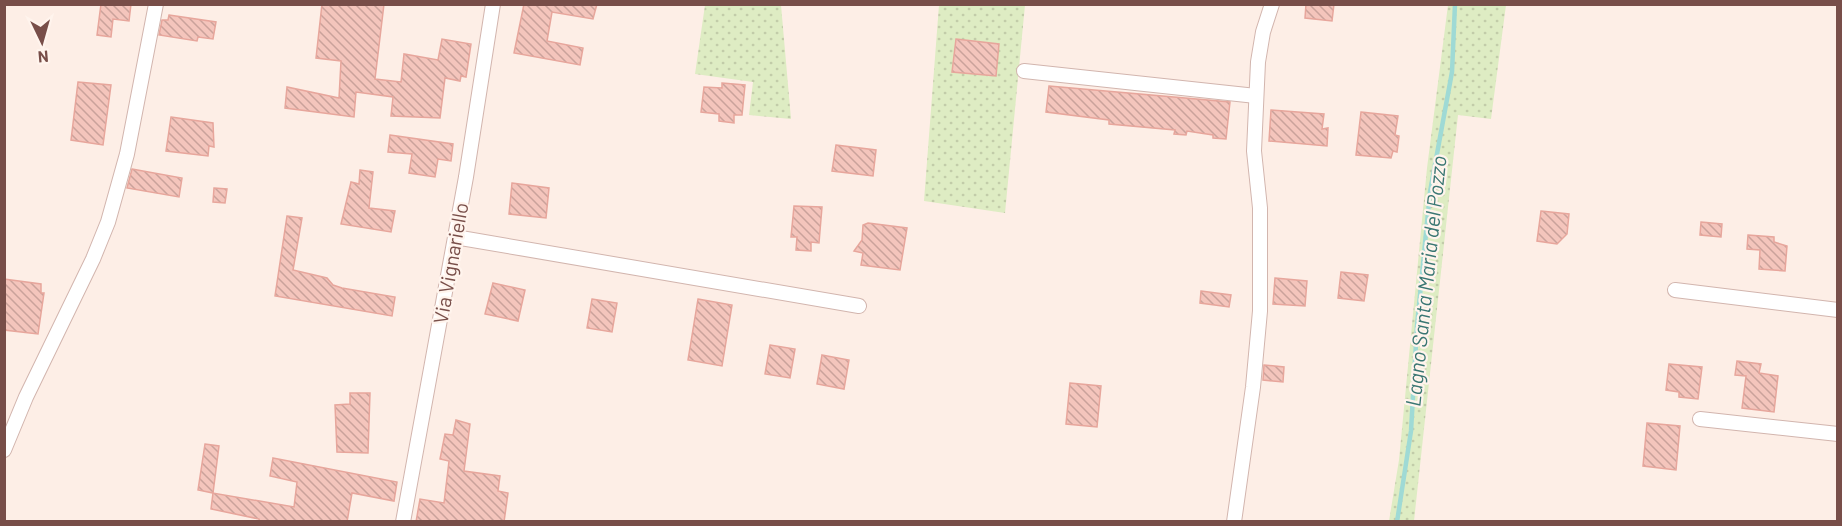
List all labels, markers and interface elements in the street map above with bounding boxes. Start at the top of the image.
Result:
north arrow [12,12,72,72]
text: N [37,48,49,67]
water label: Lagno Santa Maria del Pozzo [1399,154,1451,408]
street label: Via Vignariello [428,200,472,326]

